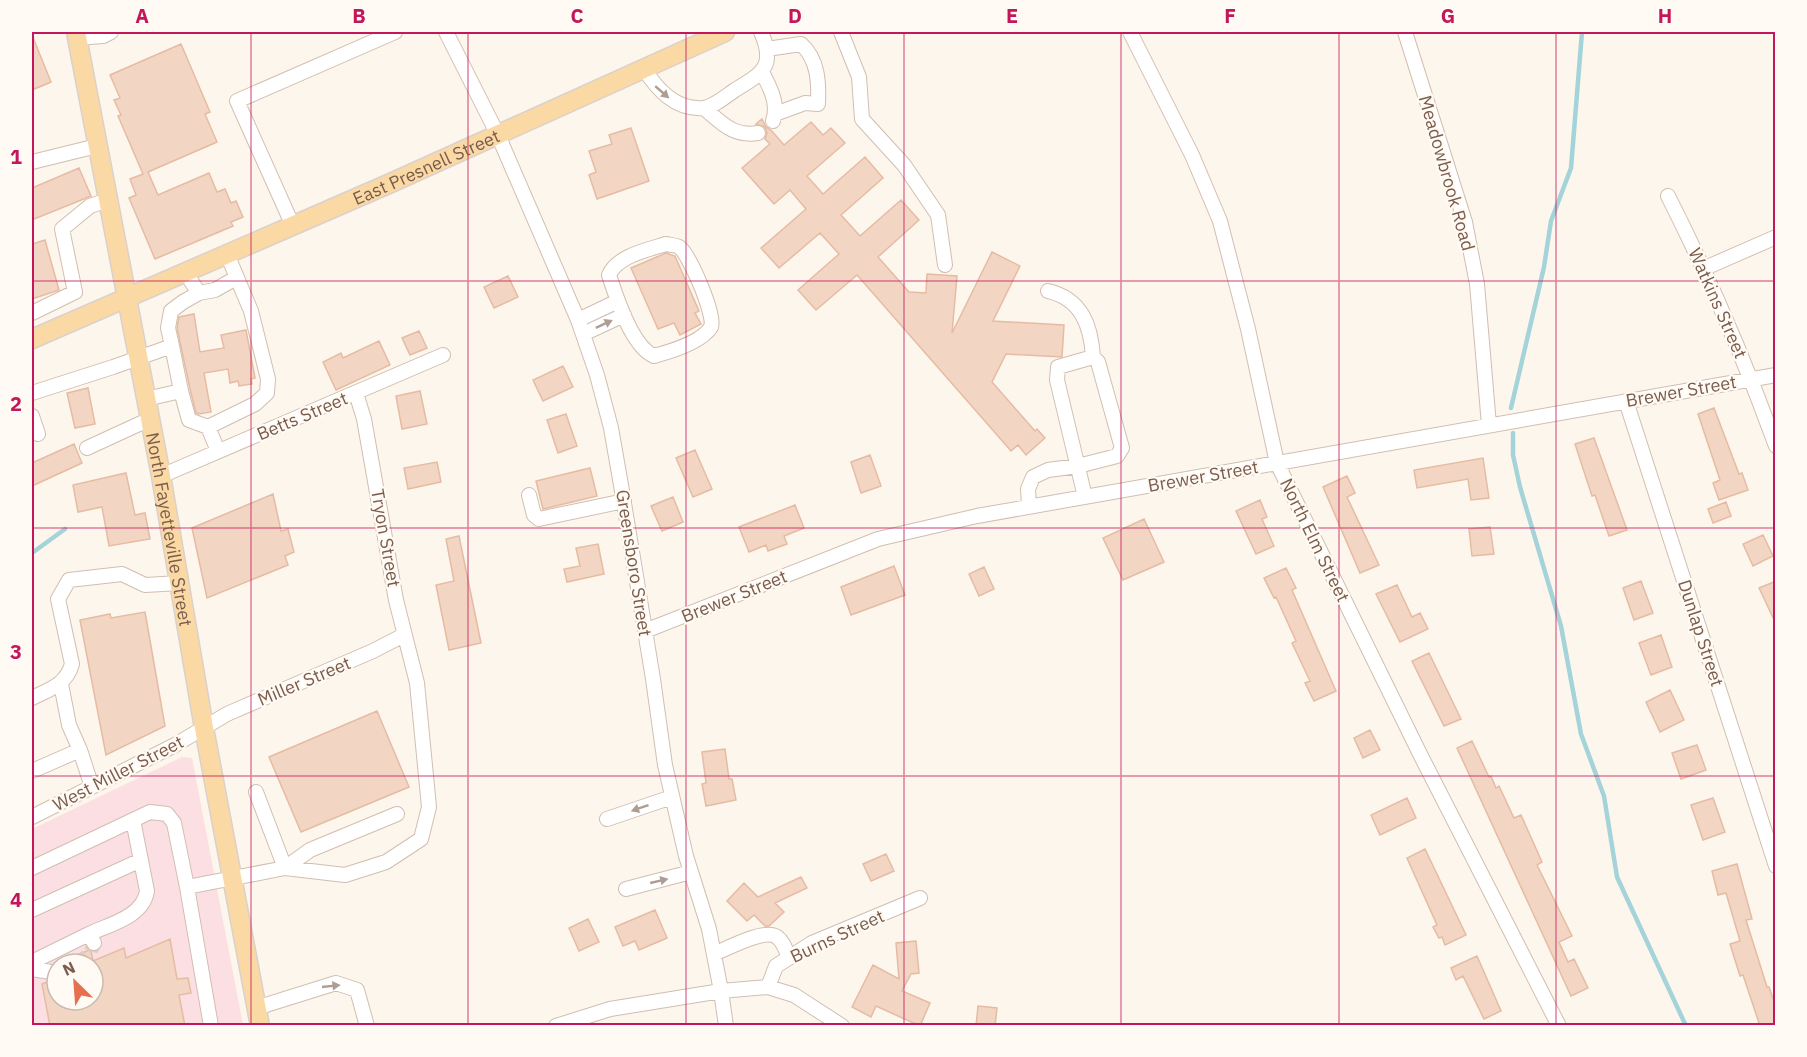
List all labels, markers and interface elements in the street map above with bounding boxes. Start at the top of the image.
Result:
text: A [135,2,149,29]
text: B [352,2,366,29]
text: C [570,2,584,29]
text: D [788,2,802,29]
text: E [1006,2,1018,29]
text: F [1224,2,1236,29]
text: G [1441,2,1455,29]
text: H [1658,2,1672,29]
one-way arrow [654,85,670,98]
street label: Meadowbrook Road [1414,93,1480,253]
street label: East Presnell Street [349,124,503,210]
text: 1 [10,143,22,170]
street label: Watkins Street [1683,244,1753,362]
one-way arrow [595,320,612,329]
street label: Brewer Street [1624,370,1738,412]
street label: Betts Street [253,387,351,445]
text: 2 [10,390,22,417]
street label: North Fayetteville Street [141,430,198,628]
street label: Brewer Street [1146,455,1260,497]
street label: North Elm Street [1275,474,1355,606]
street label: Tryon Street [366,487,406,589]
street label: Greensboro Street [611,488,657,638]
street label: Brewer Street [678,564,790,628]
street label: Dunlap Street [1673,577,1729,689]
text: 3 [10,638,22,665]
street label: Miller Street [254,651,354,711]
street label: West Miller Street [49,730,187,816]
one-way arrow [631,804,649,814]
one-way arrow [650,876,669,885]
text: 4 [10,886,22,913]
street label: Burns Street [786,904,888,968]
north arrow [45,952,105,1012]
text: N [59,957,78,980]
one-way arrow [321,981,340,991]

